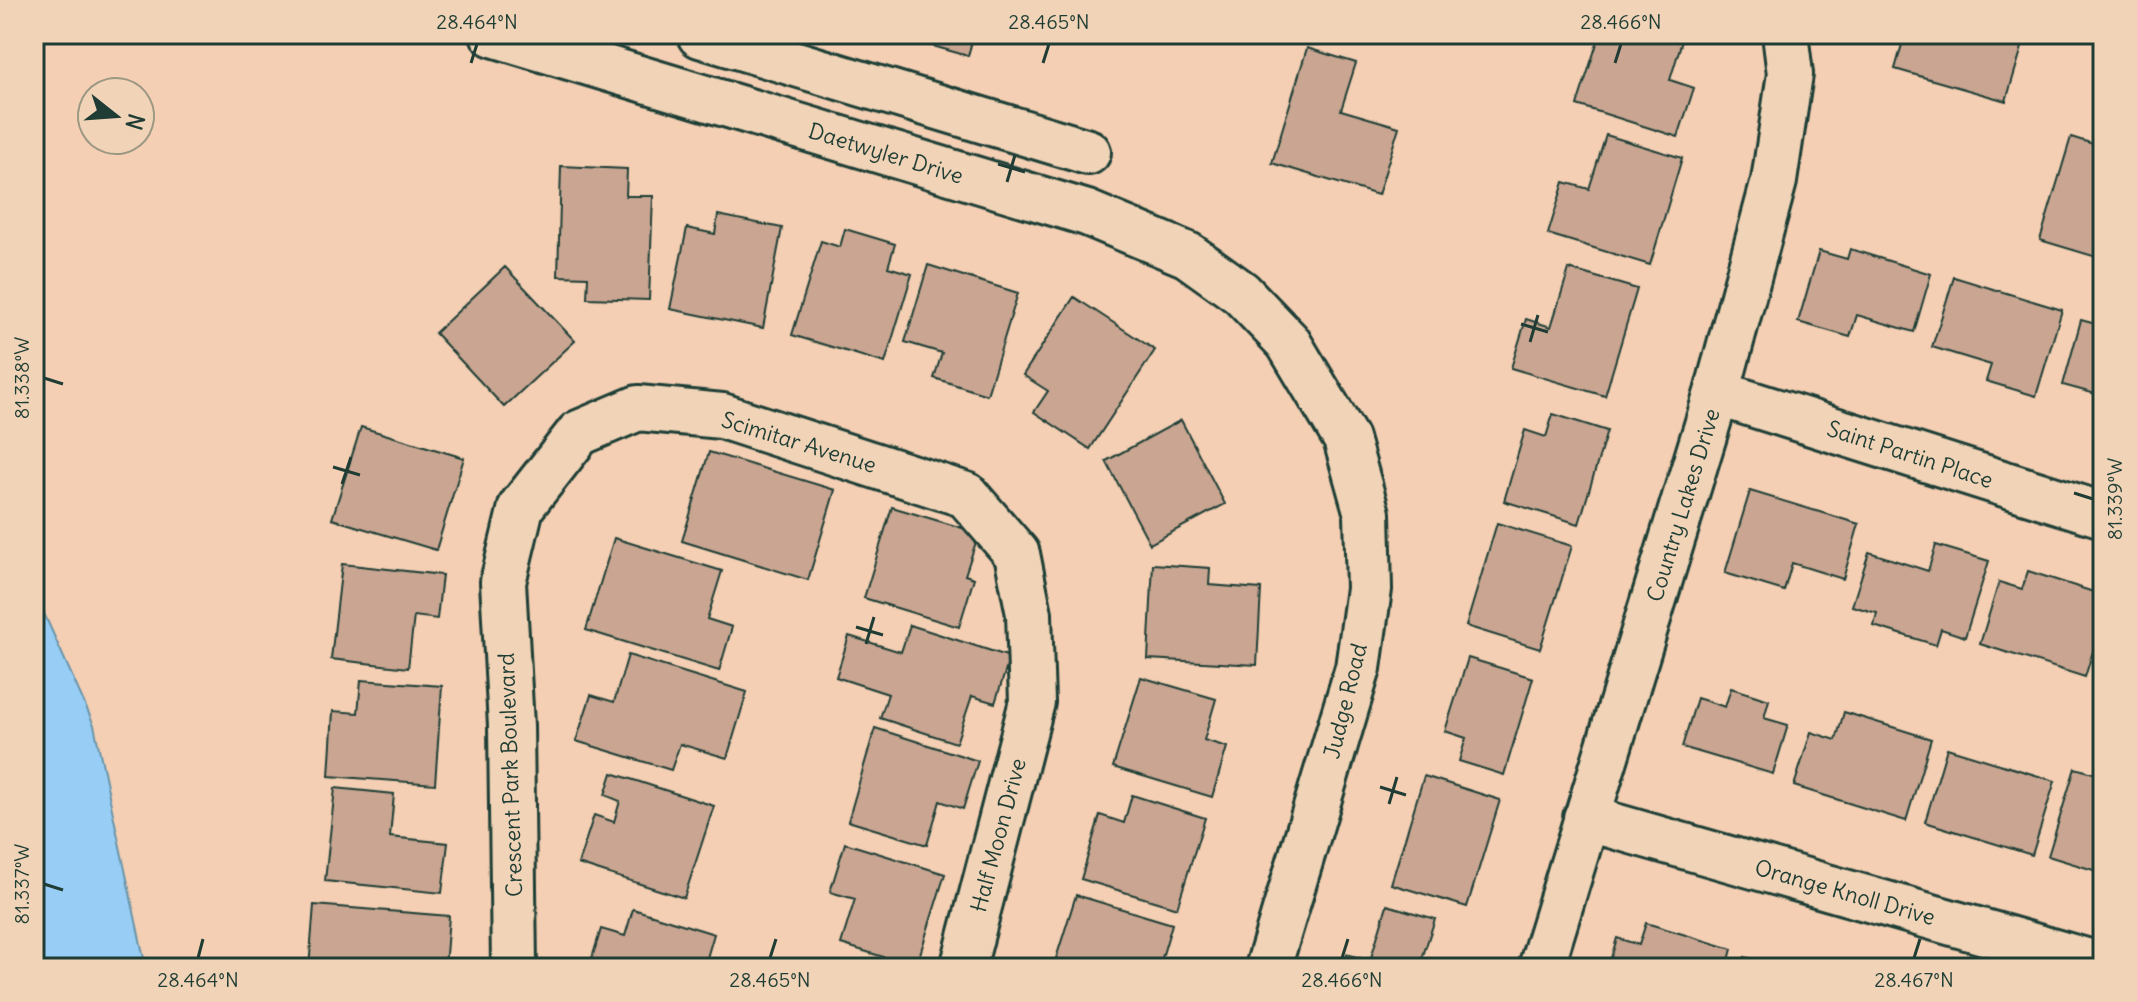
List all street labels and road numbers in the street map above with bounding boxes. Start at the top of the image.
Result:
street label: Daetwyler Drive [805,116,967,190]
street label: Scimitar Avenue [718,405,880,479]
street label: Country Lakes Drive [1640,405,1726,605]
street label: Saint Partin Place [1824,414,1996,494]
street label: Judge Road [1317,640,1373,762]
street label: Crescent Park Boulevard [492,652,528,898]
street label: Half Moon Drive [964,755,1032,915]
street label: Orange Knoll Drive [1752,853,1938,931]

